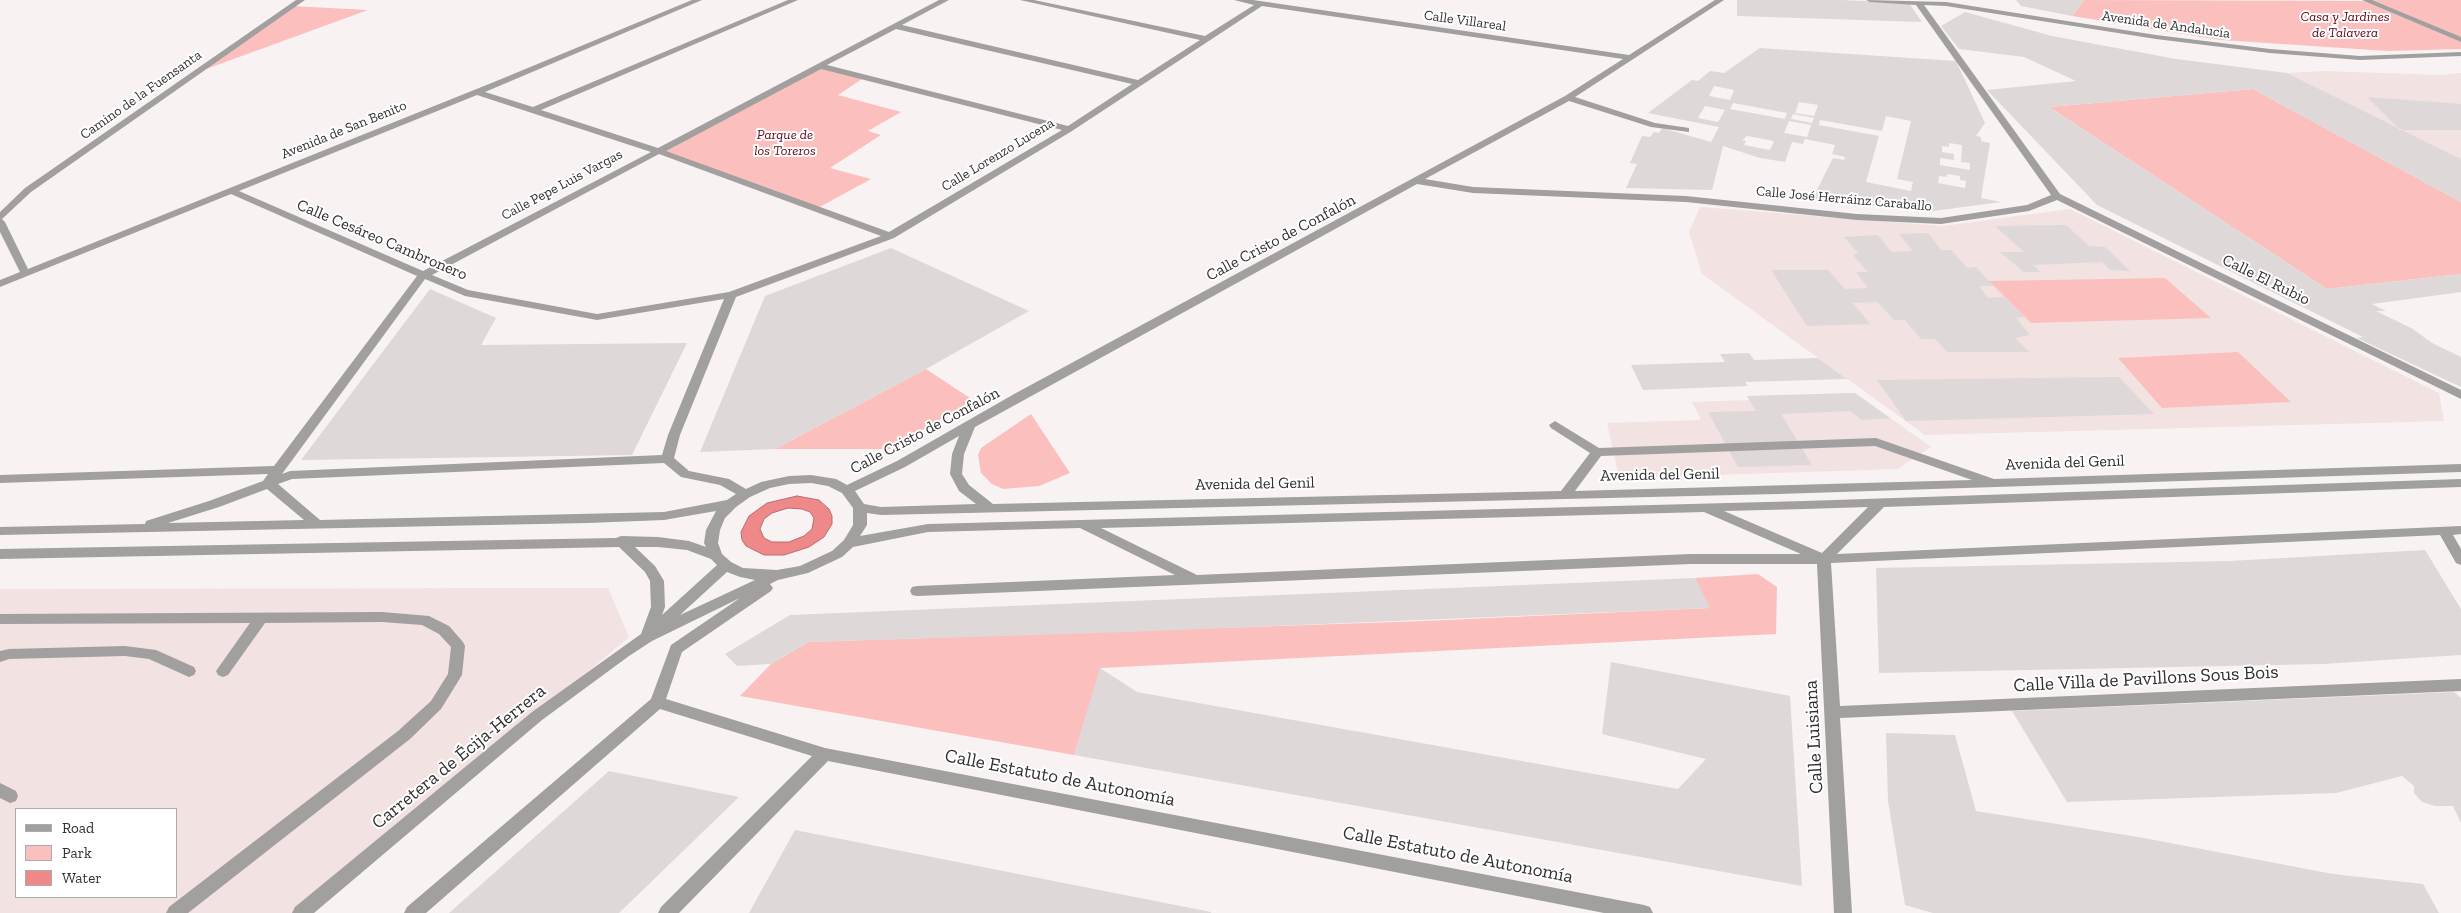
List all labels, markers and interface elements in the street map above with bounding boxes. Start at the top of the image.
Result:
street label: Calle Villareal [1423,7,1507,35]
street label: Avenida de Andalucía [2101,8,2231,42]
park label: Casa y Jardines de Talavera [2300,9,2390,41]
street label: Camino de la Fuensanta [77,47,205,143]
street label: Avenida de San Benito [279,97,409,163]
street label: Calle Lorenzo Lucena [939,115,1057,195]
park label: Parque de los Toreros [754,127,816,160]
street label: Calle Pepe Luis Vargas [499,146,625,224]
street label: Calle José Herráinz Caraballo [1755,183,1933,215]
street label: Calle Cristo de Confalón [1203,191,1359,285]
street label: Calle Cesáreo Cambronero [294,195,470,285]
street label: Calle El Rubio [2219,251,2313,309]
street label: Calle Cristo de Confalón [847,384,1003,478]
street label: Avenida del Genil [2005,451,2125,475]
street label: Avenida del Genil [1600,464,1720,486]
street label: Avenida del Genil [1195,473,1315,495]
street label: Calle Villa de Pavillons Sous Bois [2013,661,2279,697]
street label: Carretera de Écija-Herrera [367,680,551,834]
street label: Calle Luisiana [1800,680,1828,794]
street label: Calle Estatuto de Autonomía [943,744,1177,812]
legend [15,808,178,898]
text: Road [62,819,94,837]
street label: Calle Estatuto de Autonomía [1341,821,1575,889]
text: Park [62,844,92,862]
text: Water [62,869,102,887]

